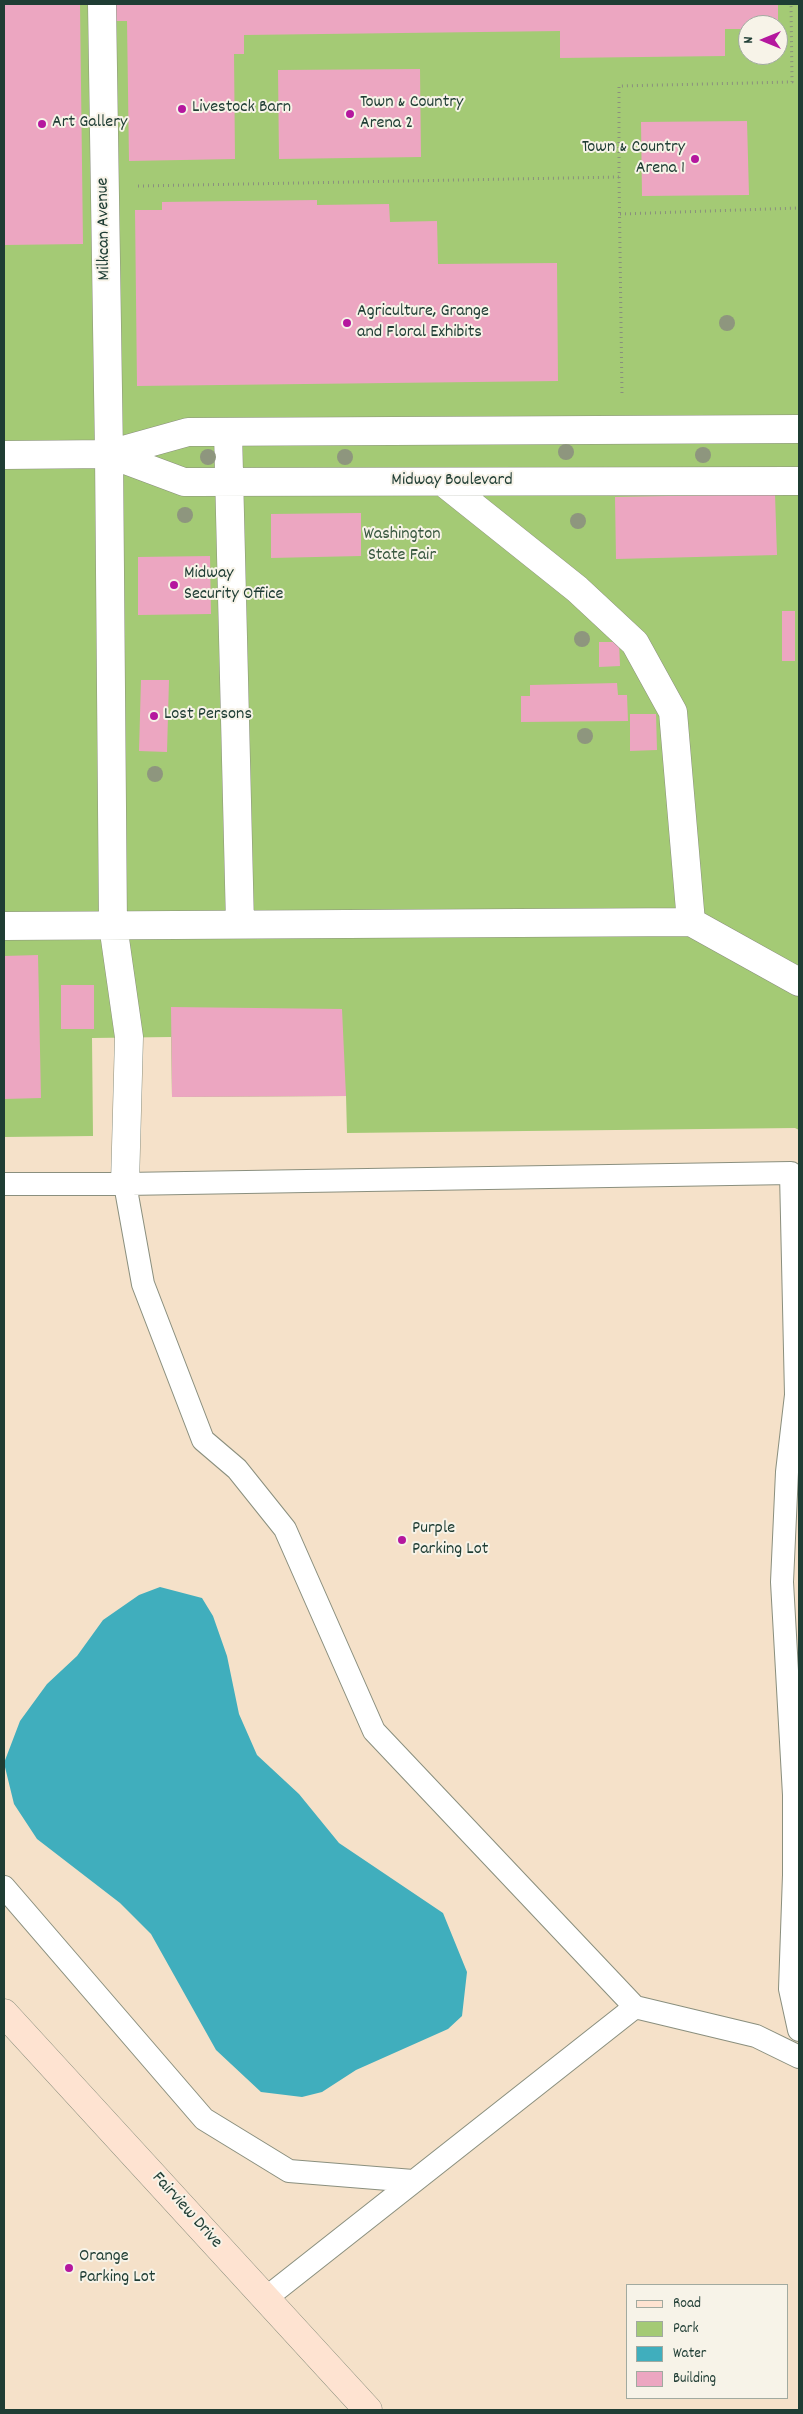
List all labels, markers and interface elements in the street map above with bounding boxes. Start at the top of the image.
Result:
north arrow [738,15,788,65]
text: N [739,37,759,43]
place label: Town & Country Arena 2 [360,93,463,136]
place label: Livestock Barn [192,98,291,120]
marker: Livestock Barn [176,103,188,115]
marker: Town & Country Arena 2 [344,108,356,120]
place label: Art Gallery [52,113,127,135]
marker: Art Gallery [36,118,48,130]
place label: Town & Country Arena 1 [582,138,685,180]
marker: Town & Country Arena 1 [689,153,701,165]
street label: Milkcan Avenue [93,177,117,281]
place label: Agriculture, Grange and Floral Exhibits [357,302,489,344]
marker: Agriculture, Grange and Floral Exhibits [341,317,353,329]
street label: Midway Boulevard [391,471,513,493]
park label: Washington State Fair [363,525,441,568]
place label: Midway Security Office [184,564,283,606]
marker: Midway Security Office [168,579,180,591]
place label: Lost Persons [164,705,252,727]
marker: Lost Persons [148,710,160,722]
place label: Purple Parking Lot [412,1519,488,1562]
marker: Purple Parking Lot [396,1534,408,1546]
street label: Fairview Drive [146,2168,226,2254]
place label: Orange Parking Lot [79,2247,155,2290]
marker: Orange Parking Lot [63,2262,75,2274]
legend [626,2284,788,2399]
text: Road [673,2293,701,2315]
text: Park [673,2318,699,2340]
text: Water [673,2343,706,2365]
text: Building [673,2368,716,2390]

